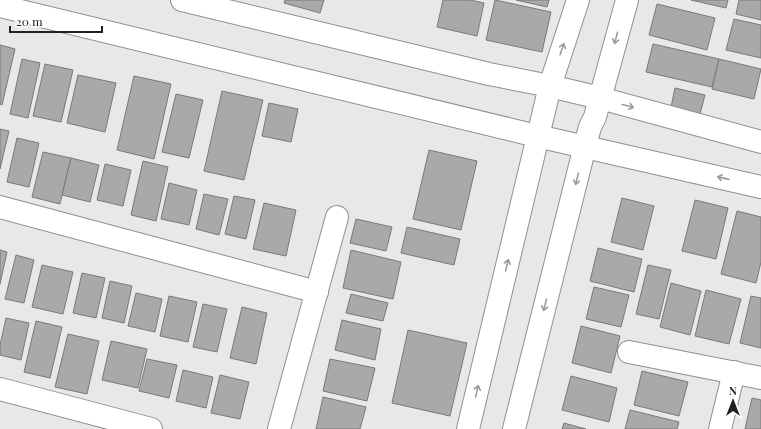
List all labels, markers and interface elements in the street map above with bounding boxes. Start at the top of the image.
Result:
scale bar [10,8,102,34]
text: 20 m [16,13,43,29]
one-way arrow [612,31,620,44]
one-way arrow [559,43,566,56]
one-way arrow [621,103,634,110]
one-way arrow [573,172,580,185]
one-way arrow [717,174,730,182]
one-way arrow [503,258,511,271]
one-way arrow [541,298,549,311]
north arrow [713,381,753,421]
text: N [729,383,737,398]
one-way arrow [474,385,481,398]

